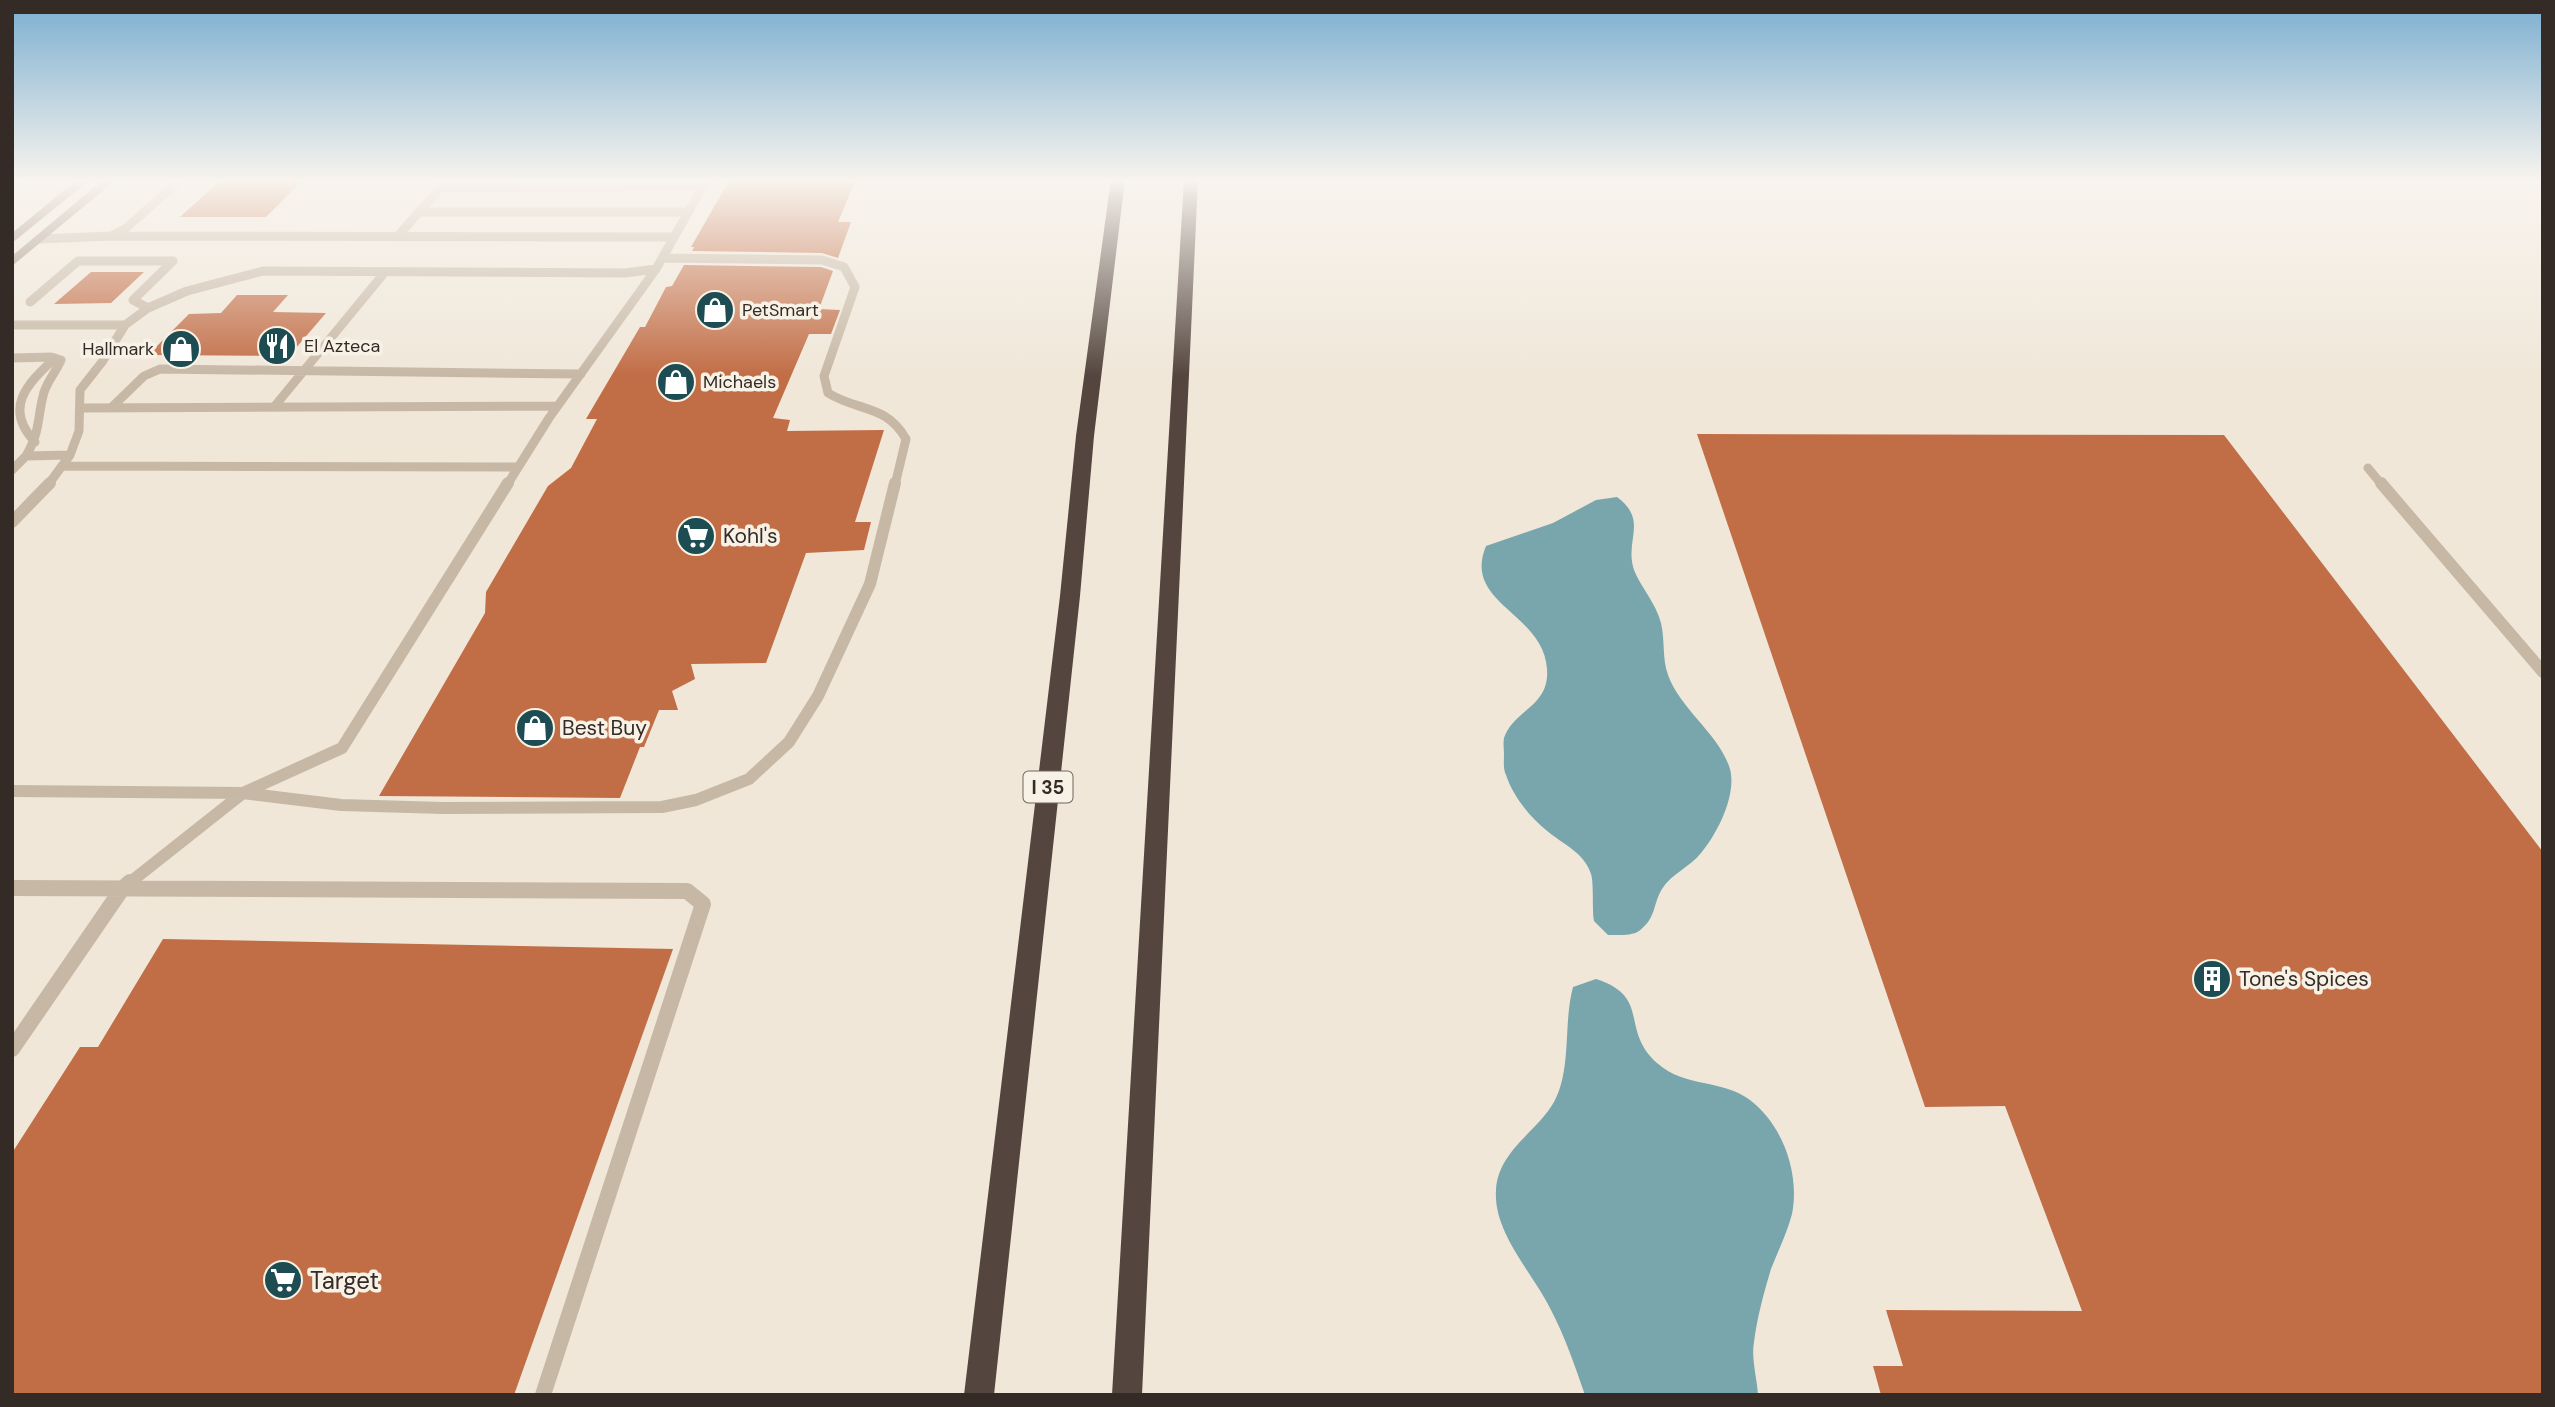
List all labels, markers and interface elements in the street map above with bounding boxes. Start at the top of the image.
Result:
shop icon: PetSmart [694,289,736,331]
place label: PetSmart [742,298,819,322]
restaurant icon: El Azteca [256,325,298,367]
shop icon: Hallmark [160,328,202,370]
place label: El Azteca [304,334,380,358]
place label: Hallmark [82,337,154,361]
shop icon: Michaels [655,361,697,403]
place label: Michaels [703,370,776,394]
supermarket icon: Kohl's [675,515,717,557]
place label: Kohl's [723,522,778,550]
shop icon: Best Buy [514,707,556,749]
place label: Best Buy [562,714,647,742]
road number: I 35 [1024,772,1072,802]
building icon: Tone's Spices [2191,958,2233,1000]
place label: Tone's Spices [2239,965,2369,993]
supermarket icon: Target [262,1259,304,1301]
place label: Target [310,1265,379,1296]

